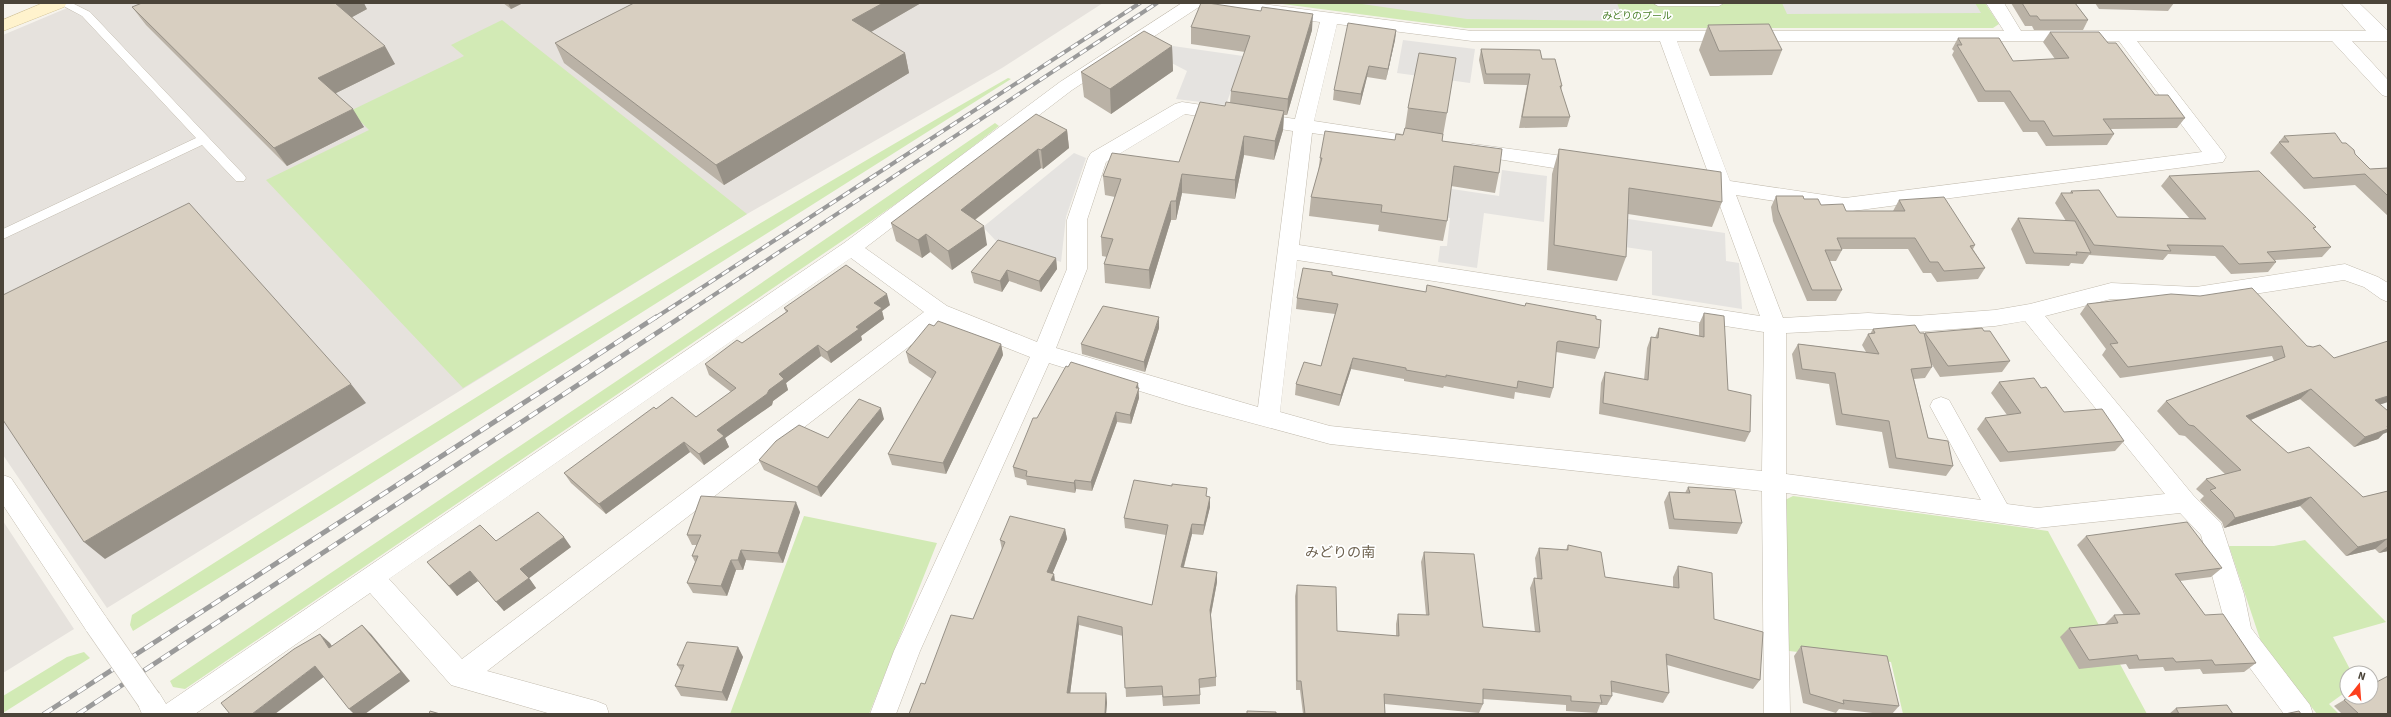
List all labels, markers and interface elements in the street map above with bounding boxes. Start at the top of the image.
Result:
park label: みどりのプール [1602,9,1672,23]
district label: みどりの南 [1305,543,1375,563]
north arrow [2339,665,2379,705]
text: N [2356,668,2367,684]

